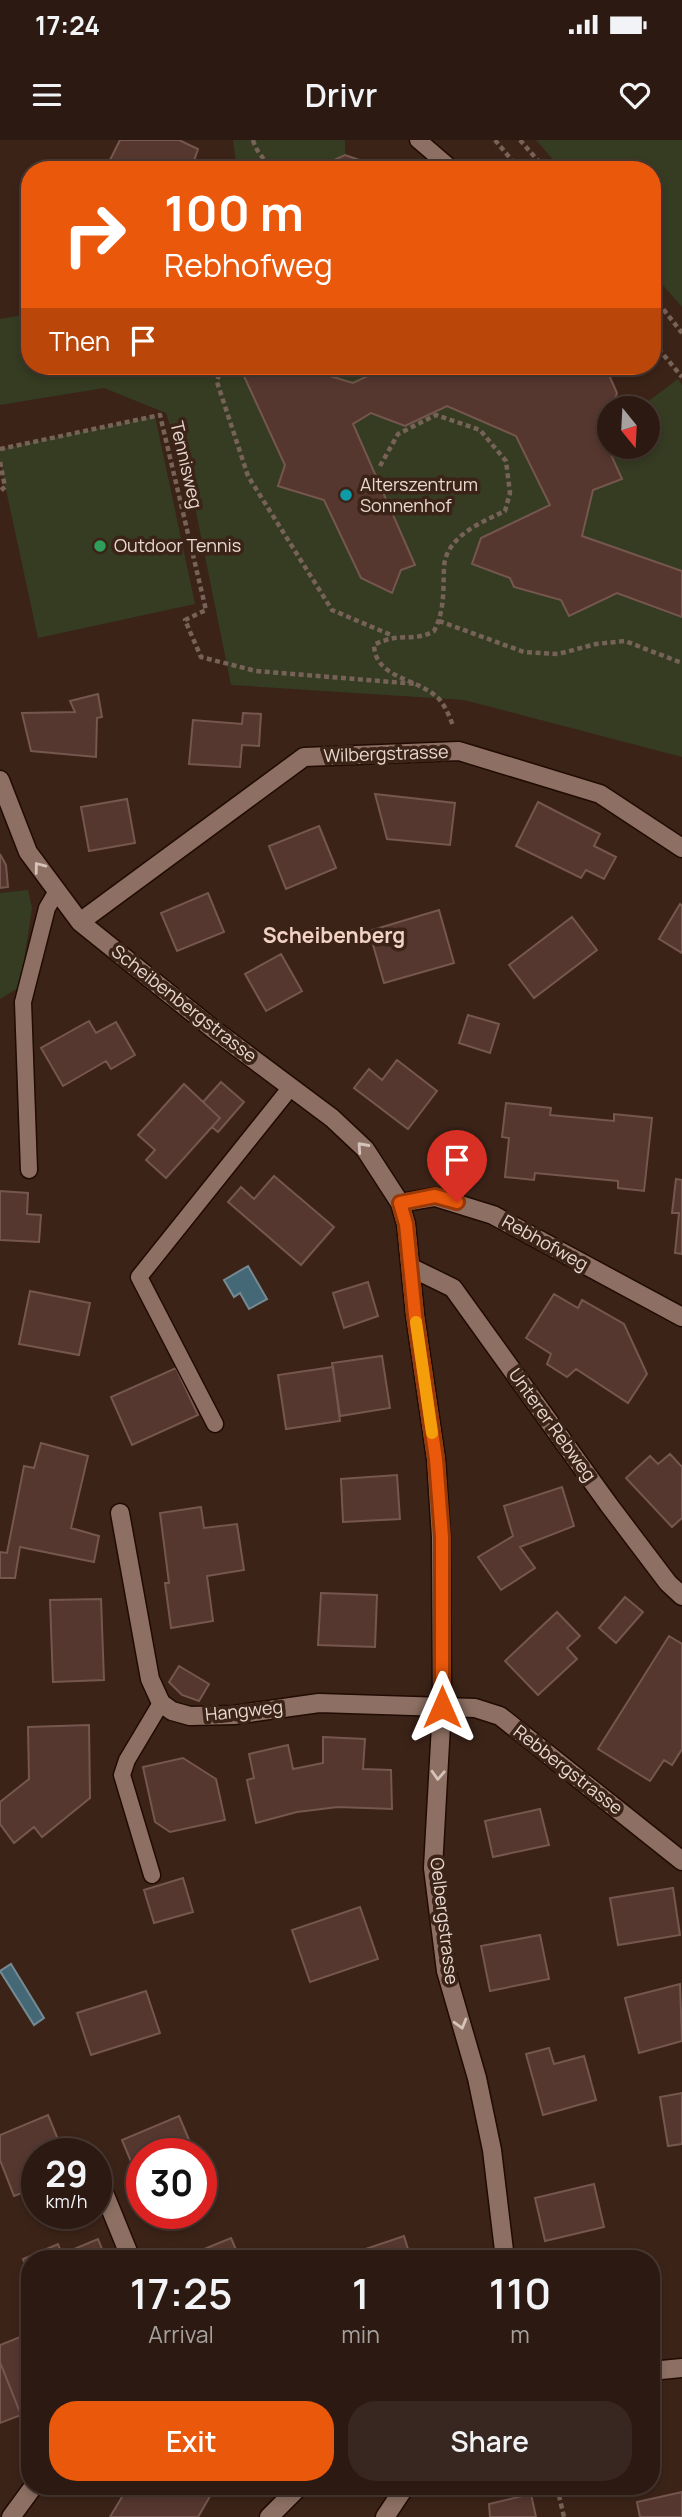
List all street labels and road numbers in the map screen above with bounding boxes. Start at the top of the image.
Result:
street label: Tennisweg [165,419,209,511]
street label: Wilbergstrasse [323,739,449,767]
street label: Scheibenbergstrasse [107,939,262,1068]
street label: Rebhofweg [498,1209,593,1276]
street label: Unterer Rebweg [504,1363,602,1486]
street label: Hangweg [204,1694,284,1726]
street label: Rebbergstrasse [509,1719,628,1820]
street label: Oelbergstrasse [425,1856,465,1986]

